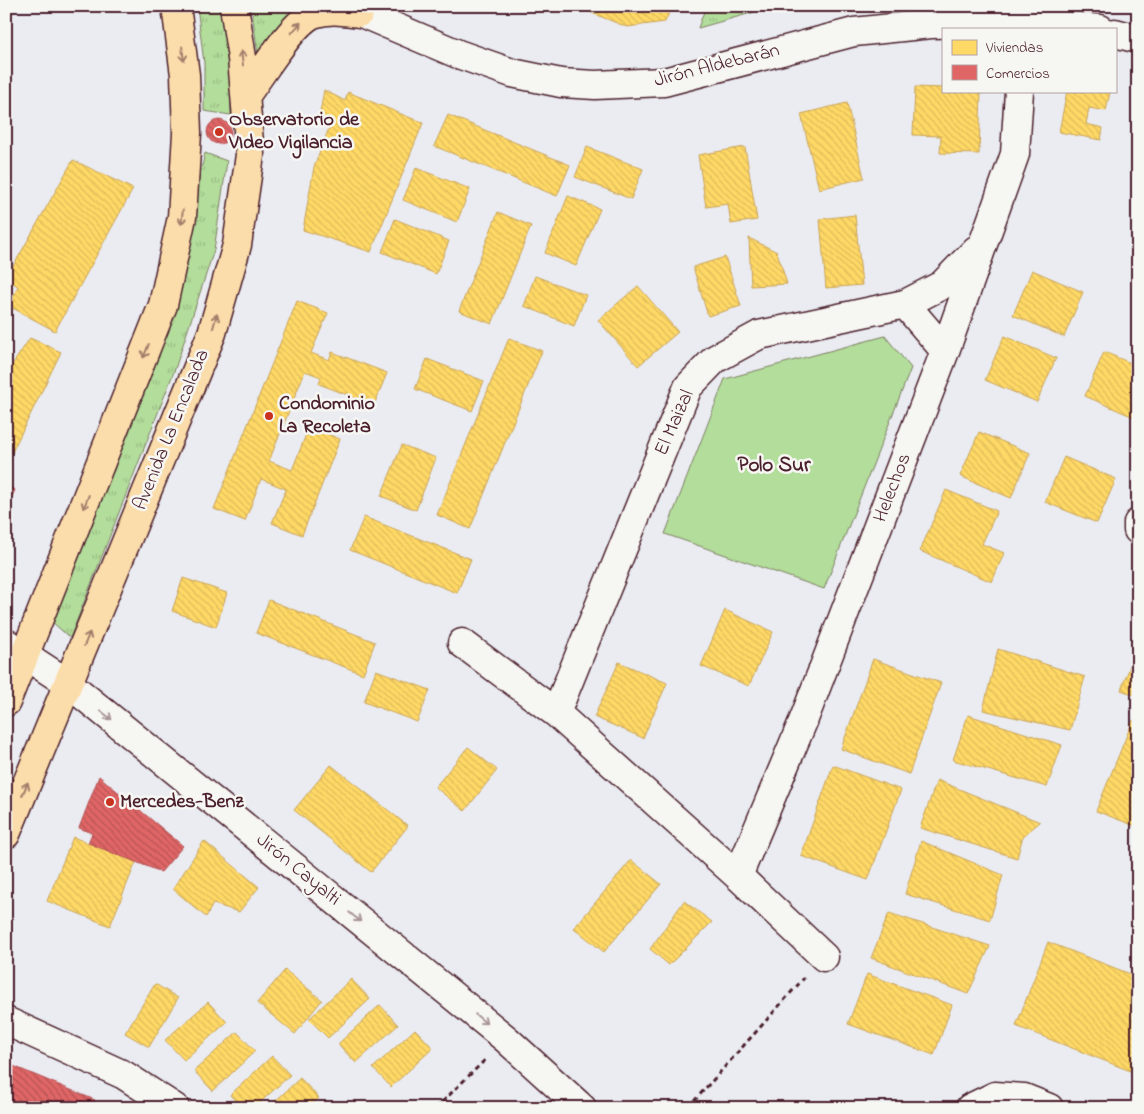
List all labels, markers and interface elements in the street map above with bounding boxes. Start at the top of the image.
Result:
one-way arrow [291,22,302,35]
legend [942,28,1116,92]
street label: Jirón Aldebarán [651,36,783,96]
text: Viviendas [985,37,1043,59]
one-way arrow [178,46,188,62]
one-way arrow [237,50,247,66]
text: Comercios [986,63,1050,85]
place label: Observatorio de VIdeo Vigilancia [228,106,360,159]
marker: Observatorio de VIdeo Vigilancia [213,126,225,138]
one-way arrow [177,208,187,224]
one-way arrow [211,314,220,330]
one-way arrow [140,343,150,358]
street label: Avenida La Encalada [126,345,218,515]
street label: El Maizal [648,385,702,461]
place label: Condominio La Recoleta [279,390,375,442]
marker: Condominio La Recoleta [263,410,275,422]
street label: Helechos [867,449,919,527]
district label: Polo Sur [738,451,811,481]
one-way arrow [81,494,90,509]
one-way arrow [82,632,92,647]
one-way arrow [100,710,113,721]
one-way arrow [21,782,30,797]
place label: Mercedes-Benz [120,788,244,817]
marker: Mercedes-Benz [104,796,116,808]
street label: Jirón Cayalti [249,827,347,913]
one-way arrow [348,911,361,922]
one-way arrow [475,1013,488,1024]

